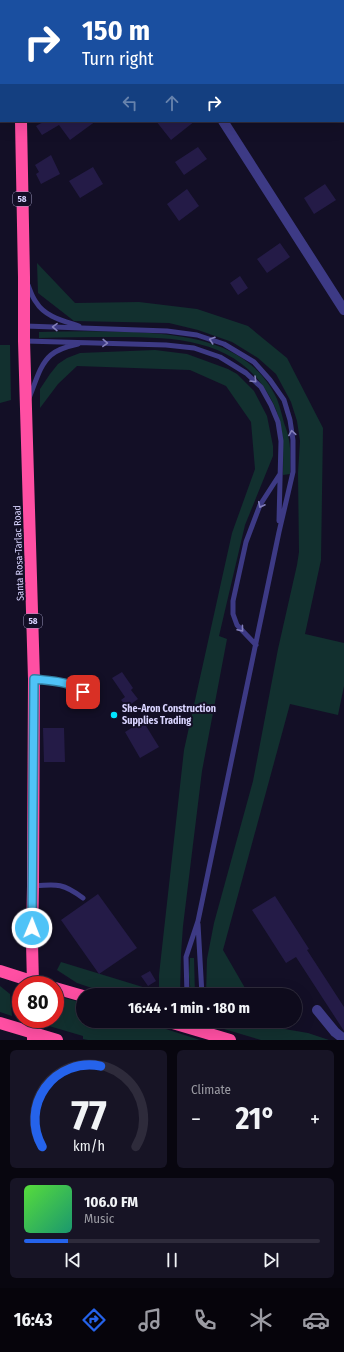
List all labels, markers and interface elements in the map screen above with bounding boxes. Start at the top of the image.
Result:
text: 150 m [82,14,150,47]
icon: right [16,16,68,68]
text: Turn right [82,48,154,70]
icon: left [119,92,141,114]
icon: ahead [161,92,183,114]
icon: right [203,92,225,114]
road number: 58 [13,192,31,206]
one-way arrow [52,323,58,331]
one-way arrow [209,337,216,345]
one-way arrow [102,339,108,347]
one-way arrow [249,375,257,383]
one-way arrow [288,430,297,436]
one-way arrow [258,501,266,509]
street label: Santa Rosa-Tarlac Road [11,505,27,601]
road number: 58 [24,614,42,628]
one-way arrow [237,624,244,631]
pin [66,675,100,709]
icon: arrive [72,681,94,703]
place label: She-Aron Construction Supplies Trading [122,703,216,727]
marker: She-Aron Construction Supplies Trading [109,710,119,720]
position arrow [11,907,53,949]
speed limit sign: 80 [12,976,64,1028]
text: 16:44 · 1 min · 180 m [128,999,250,1017]
text: Climate [191,1082,231,1097]
text: 77 [71,1091,107,1141]
text: 21° [235,1101,276,1137]
text: − [191,1106,201,1133]
text: + [310,1106,320,1133]
text: km/h [73,1138,104,1155]
text: 106.0 FM [84,1193,138,1211]
text: Music [84,1211,114,1226]
icon: previous [62,1249,84,1271]
icon: pause [161,1249,183,1271]
icon: next [260,1249,282,1271]
icon: directions [80,1306,108,1334]
icon: music [136,1306,164,1334]
icon: phone [191,1306,219,1334]
icon: climate [247,1306,275,1334]
icon: car [302,1306,330,1334]
text: 16:43 [14,1309,52,1331]

